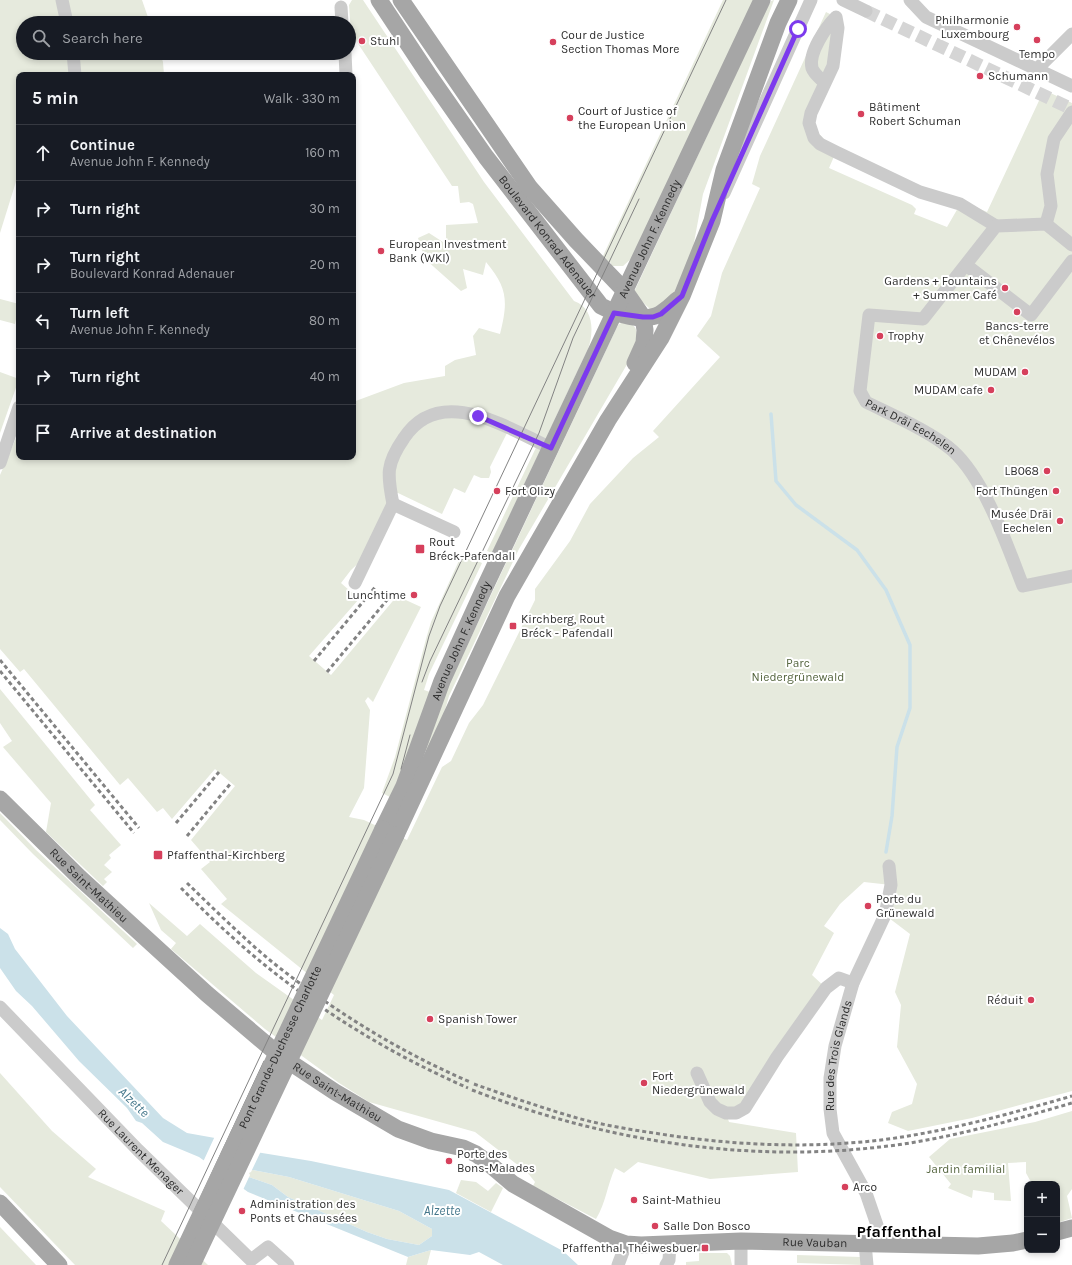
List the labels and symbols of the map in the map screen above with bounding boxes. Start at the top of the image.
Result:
place label: Philharmonie Luxembourg [935,13,1009,41]
route start [789,20,807,38]
marker: Philharmonie Luxembourg [1012,22,1022,32]
place label: Cour de Justice Section Thomas More [561,28,679,56]
place label: Stuhl [370,34,400,48]
marker: Tempo [1032,35,1042,45]
marker: Stuhl [357,36,367,46]
marker: Cour de Justice Section Thomas More [548,37,558,47]
place label: Tempo [1019,47,1055,61]
place label: Schumann [988,69,1048,83]
marker: Schumann [975,71,985,81]
place label: Bâtiment Robert Schuman [869,100,961,128]
place label: Court of Justice of the European Union [578,104,686,132]
marker: Bâtiment Robert Schuman [856,109,866,119]
marker: Court of Justice of the European Union [565,113,575,123]
street label: Boulevard Konrad Adenauer [496,173,600,302]
street label: Avenue John F. Kennedy [615,177,683,300]
place label: European Investment Bank (WKI) [389,237,507,265]
marker: European Investment Bank (WKI) [376,246,386,256]
place label: Gardens + Fountains + Summer Café [884,274,997,302]
marker: Gardens + Fountains + Summer Café [1000,283,1010,293]
marker: Bancs-terre et Chênevélos [1012,307,1022,317]
place label: Bancs-terre et Chênevélos [979,319,1055,347]
place label: Trophy [888,329,924,343]
marker: Trophy [875,331,885,341]
place label: MUDAM [974,365,1017,379]
marker: MUDAM [1020,367,1030,377]
place label: MUDAM cafe [914,383,983,397]
marker: MUDAM cafe [986,385,996,395]
street label: Park Dräi Eechelen [863,396,959,458]
route end [469,407,487,425]
place label: LB068 [1005,464,1039,478]
marker: LB068 [1042,466,1052,476]
place label: Fort Olizy [505,484,556,498]
place label: Fort Thüngen [976,484,1048,498]
marker: Fort Olizy [492,486,502,496]
marker: Fort Thüngen [1051,486,1061,496]
place label: Musée Dräi Eechelen [991,507,1052,535]
marker: Musée Dräi Eechelen [1055,516,1065,526]
place label: Rout Bréck-Pafendall [429,535,515,563]
marker: Rout Bréck-Pafendall [414,543,426,555]
street label: Avenue John F. Kennedy [429,578,494,702]
place label: Lunchtime [347,588,406,602]
marker: Lunchtime [409,590,419,600]
place label: Kirchberg, Rout Bréck - Pafendall [521,612,613,640]
marker: Kirchberg, Rout Bréck - Pafendall [508,621,518,631]
park label: Parc Niedergrünewald [752,656,844,684]
street label: Rue Saint-Mathieu [47,845,131,926]
place label: Pfaffenthal-Kirchberg [167,848,285,862]
marker: Pfaffenthal-Kirchberg [152,849,164,861]
place label: Porte du Grünewald [876,892,935,920]
marker: Porte du Grünewald [863,901,873,911]
street label: Pont Grande-Duchesse Charlotte [236,963,324,1131]
place label: Réduit [987,993,1023,1007]
marker: Réduit [1026,995,1036,1005]
street label: Rue des Trois Glands [823,998,855,1111]
place label: Spanish Tower [438,1012,518,1026]
marker: Spanish Tower [425,1014,435,1024]
street label: Rue Saint-Mathieu [290,1059,385,1125]
place label: Fort Niedergrünewald [652,1069,745,1097]
marker: Fort Niedergrünewald [639,1078,649,1088]
water label: Alzette [116,1084,152,1120]
street label: Rue Laurent Menager [95,1106,187,1198]
place label: Porte des Bons-Malades [457,1147,535,1175]
marker: Porte des Bons-Malades [444,1156,454,1166]
park label: Jardin familial [927,1162,1006,1176]
place label: Arco [853,1180,877,1194]
marker: Arco [840,1182,850,1192]
place label: Saint-Mathieu [642,1193,721,1207]
marker: Saint-Mathieu [629,1195,639,1205]
place label: Administration des Ponts et Chaussées [250,1197,357,1225]
water label: Alzette [424,1203,460,1218]
marker: Administration des Ponts et Chaussées [237,1206,247,1216]
place label: Salle Don Bosco [663,1219,750,1233]
marker: Salle Don Bosco [650,1221,660,1231]
district label: Pfaffenthal [856,1222,942,1241]
street label: Rue Vauban [782,1235,847,1250]
place label: Pfaffenthal, Théiwesbuer [562,1241,698,1255]
marker: Pfaffenthal, Théiwesbuer [700,1243,710,1253]

